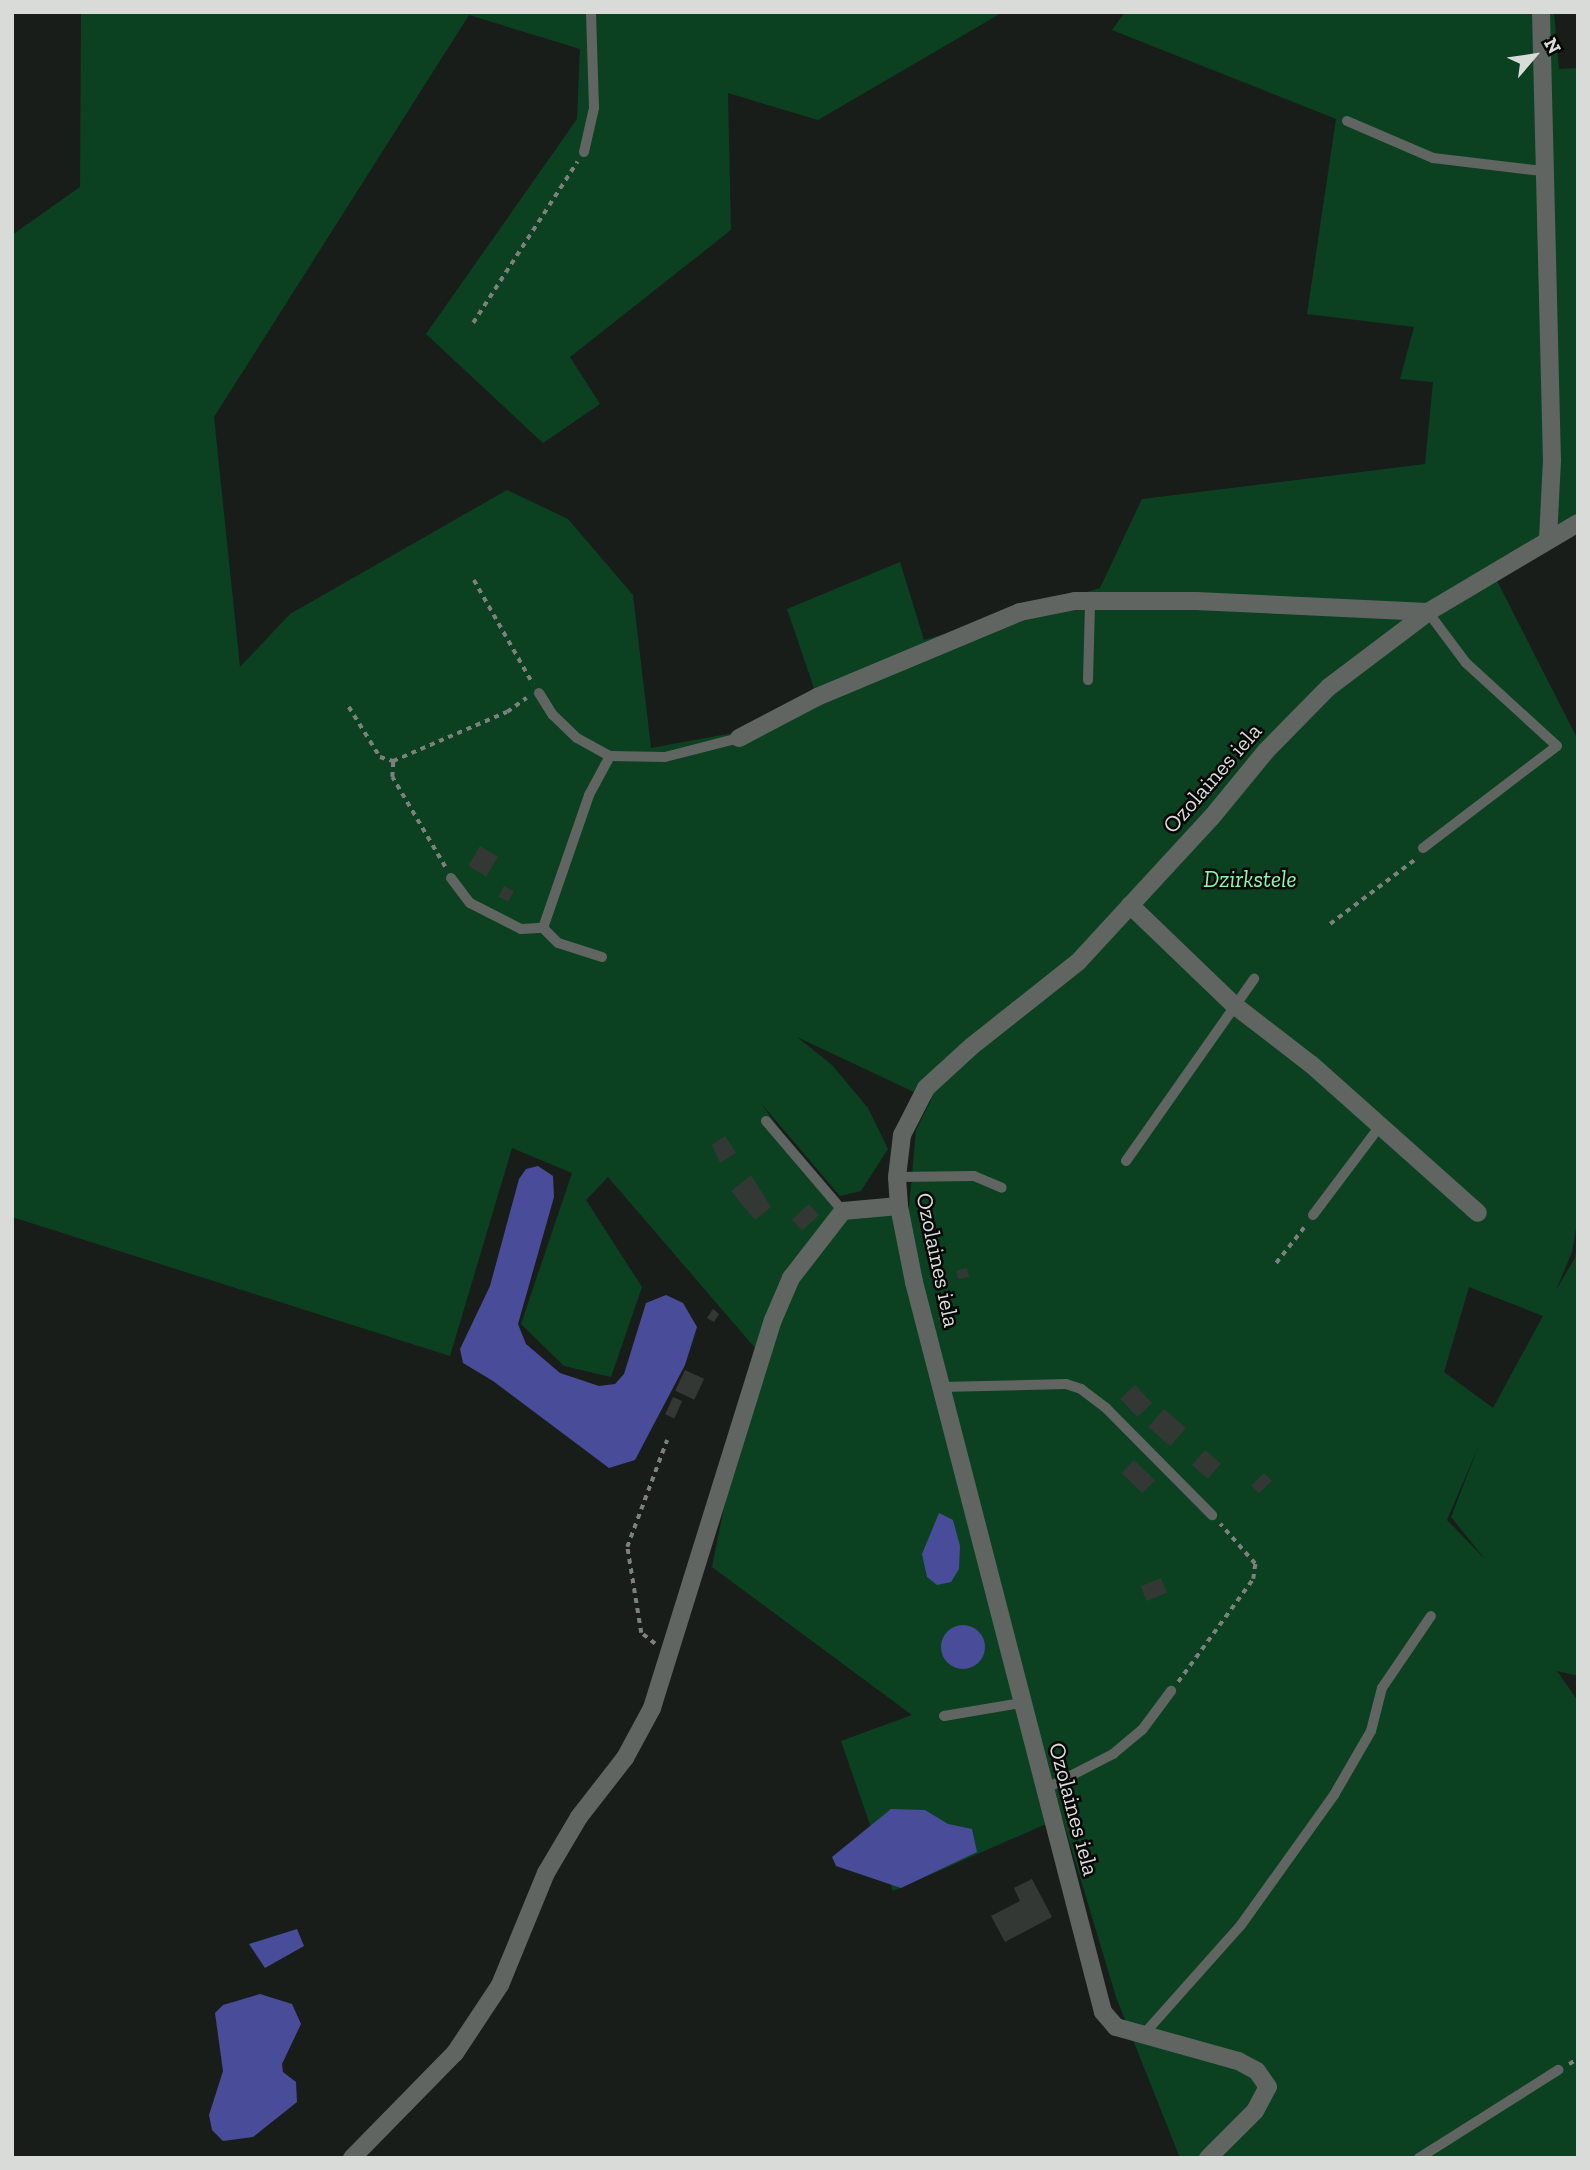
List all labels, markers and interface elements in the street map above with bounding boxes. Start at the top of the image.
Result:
north arrow [1499,21,1569,91]
text: N [1539,34,1566,57]
street label: Ozolaines iela [1157,717,1267,839]
park label: Dzirkstele [1203,865,1297,893]
street label: Ozolaines iela [910,1190,966,1330]
street label: Ozolaines iela [1043,1739,1105,1879]

